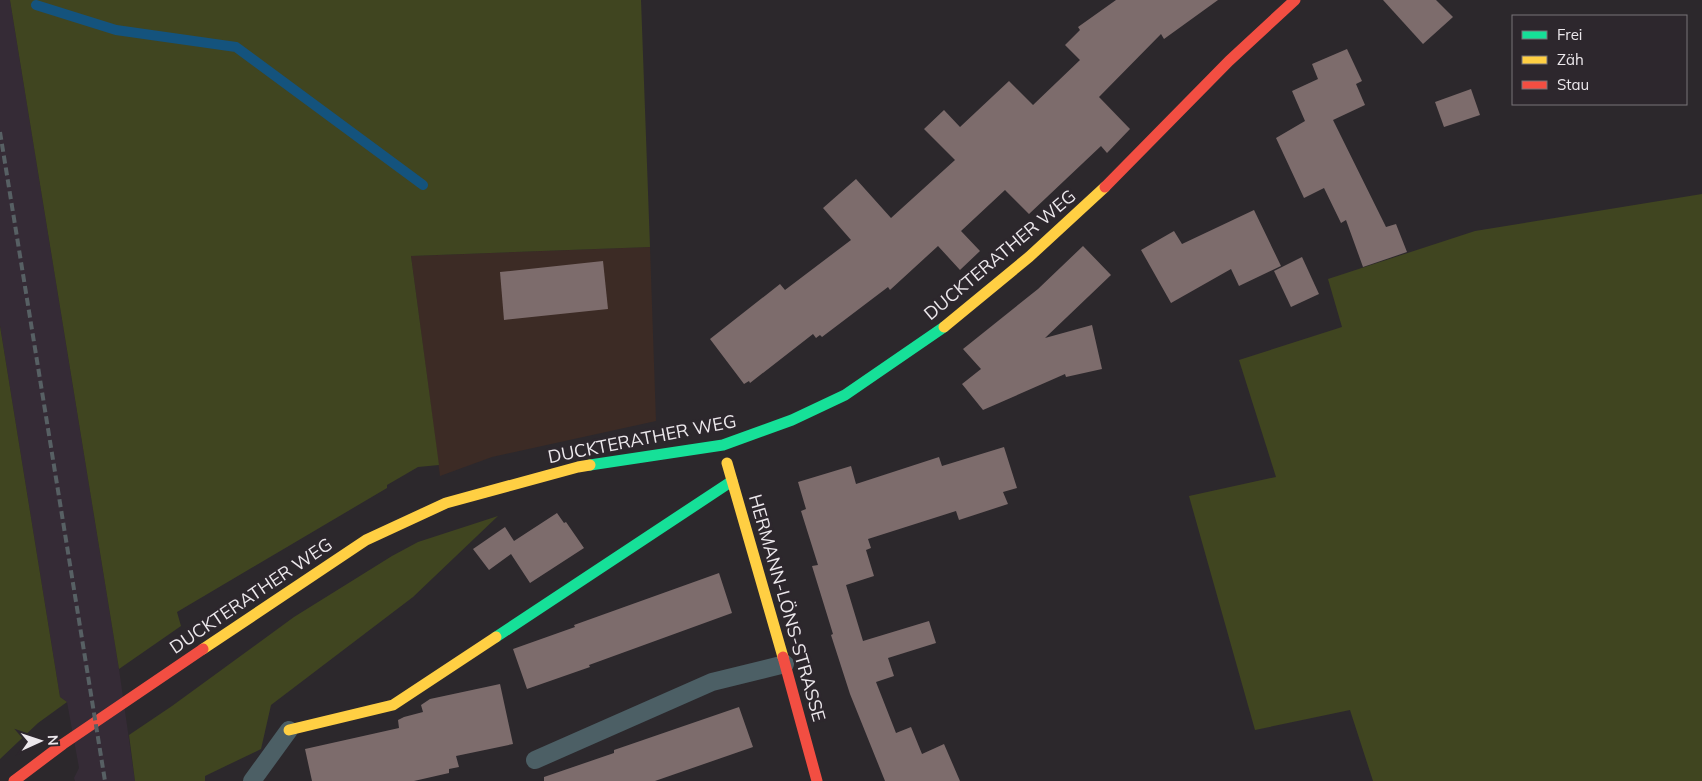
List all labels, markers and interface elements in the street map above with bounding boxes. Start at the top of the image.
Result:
legend [1512,15,1687,105]
text: Frei [1557,25,1582,44]
text: Zäh [1557,50,1584,69]
text: Stau [1557,75,1589,94]
street label: DUCKTERATHER WEG [919,184,1080,325]
street label: DUCKTERATHER WEG [546,409,738,468]
street label: HERMANN-LÖNS-STRASSE [744,492,831,724]
street label: DUCKTERATHER WEG [165,533,336,659]
north arrow [15,716,65,766]
text: N [44,735,62,746]

